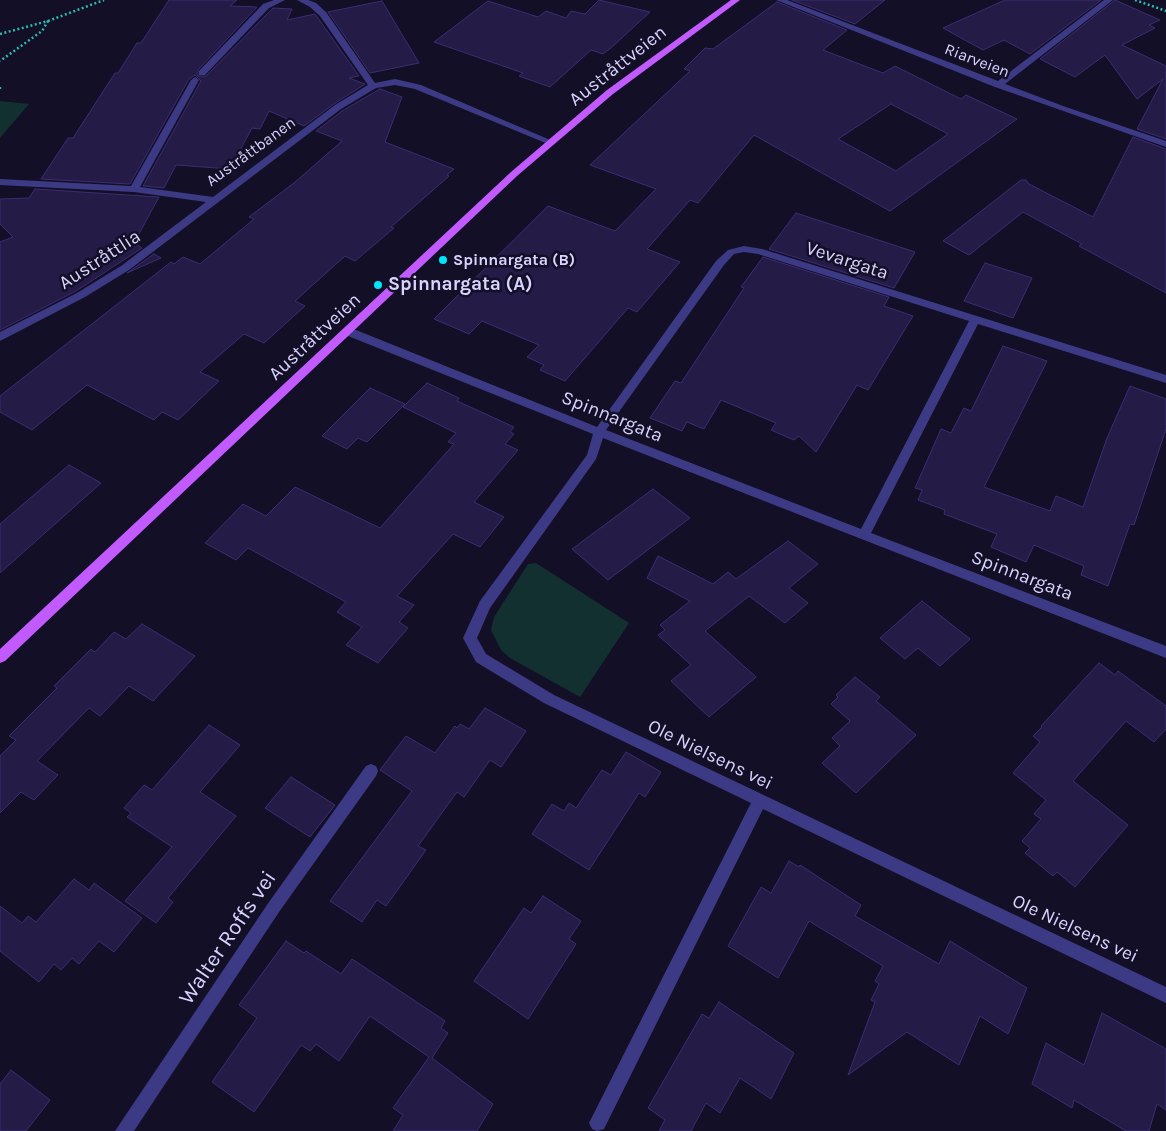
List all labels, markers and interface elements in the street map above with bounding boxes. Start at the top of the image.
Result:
street label: Austråttveien [565,21,671,111]
street label: Riarveien [942,40,1012,82]
street label: Austråttbanen [203,113,299,191]
street label: Austråttlia [55,225,145,295]
street label: Vevargata [803,237,891,285]
place label: Spinnargata (B) [453,250,575,270]
marker: Spinnargata (B) [437,254,449,266]
place label: Spinnargata (A) [388,274,533,296]
marker: Spinnargata (A) [372,279,384,291]
street label: Austråttveien [264,289,366,385]
street label: Spinnargata [558,386,666,448]
street label: Spinnargata [968,546,1076,606]
street label: Ole Nielsens vei [644,715,776,795]
street label: Walter Roffs vei [174,866,282,1010]
street label: Ole Nielsens vei [1008,890,1142,968]

